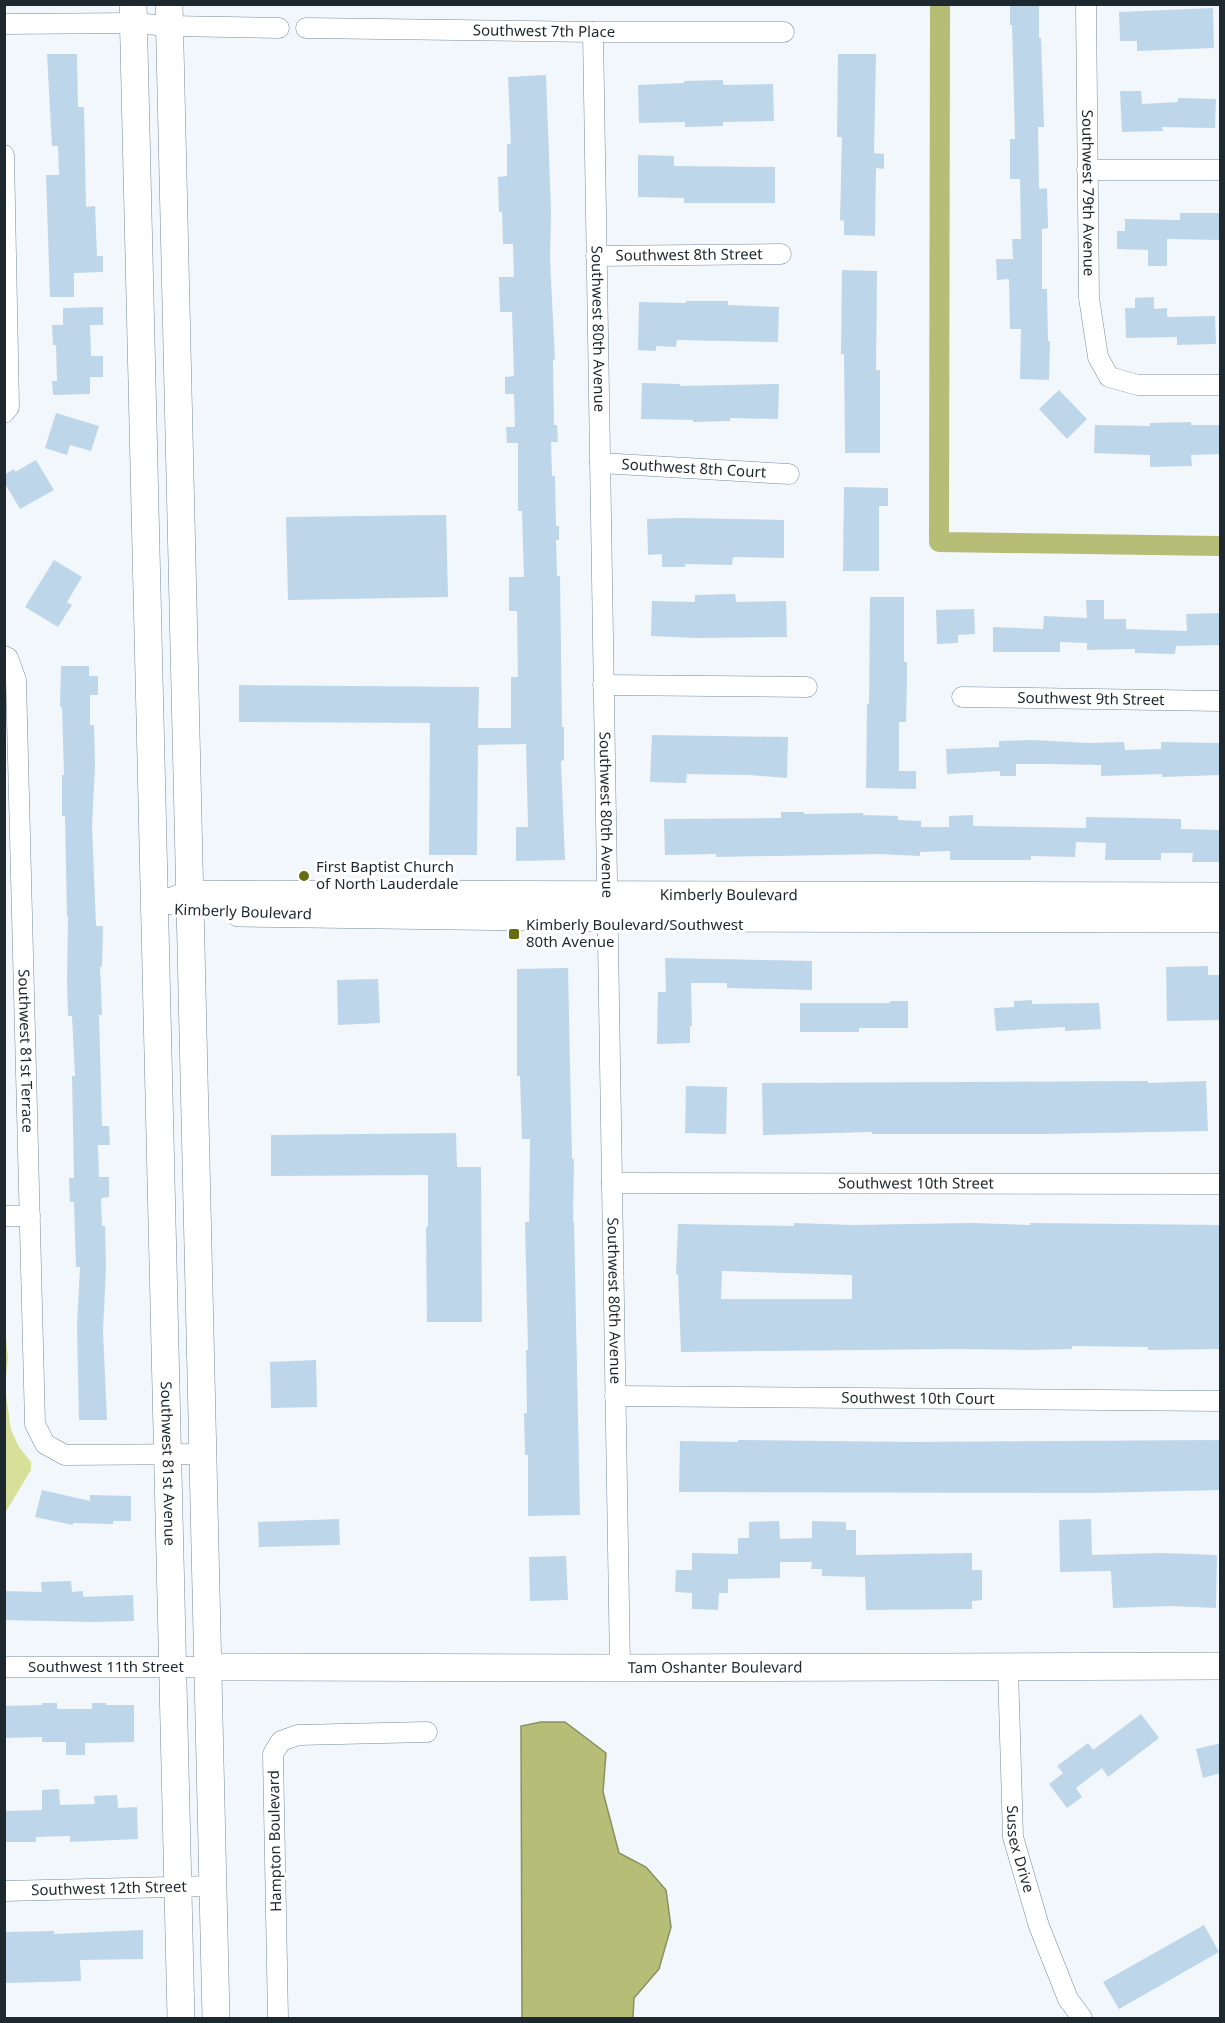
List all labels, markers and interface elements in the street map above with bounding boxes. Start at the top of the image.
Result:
street label: Southwest 7th Place [473,19,615,41]
street label: Southwest 79th Avenue [1078,110,1100,276]
street label: Southwest 8th Street [615,243,763,265]
street label: Southwest 80th Avenue [588,245,610,412]
street label: Southwest 8th Court [621,453,767,482]
street label: Southwest 9th Street [1017,687,1165,709]
street label: Southwest 80th Avenue [596,731,618,898]
place label: First Baptist Church of North Lauderdale [316,856,459,893]
marker: First Baptist Church of North Lauderdale [297,869,311,883]
street label: Kimberly Boulevard [660,884,798,904]
street label: Kimberly Boulevard [174,899,312,923]
place label: Kimberly Boulevard/Southwest 80th Avenue [526,914,744,951]
marker: Kimberly Boulevard/Southwest 80th Avenue [507,927,521,941]
street label: Southwest 81st Terrace [14,969,39,1133]
street label: Southwest 10th Street [838,1172,995,1193]
street label: Southwest 80th Avenue [604,1217,626,1384]
street label: Southwest 81st Avenue [157,1381,181,1546]
street label: Southwest 10th Court [841,1387,995,1408]
street label: Southwest 11th Street [28,1656,184,1676]
street label: Tam Oshanter Boulevard [628,1656,802,1677]
street label: Hampton Boulevard [263,1770,285,1912]
street label: Sussex Drive [1003,1805,1040,1895]
street label: Southwest 12th Street [31,1876,188,1899]

